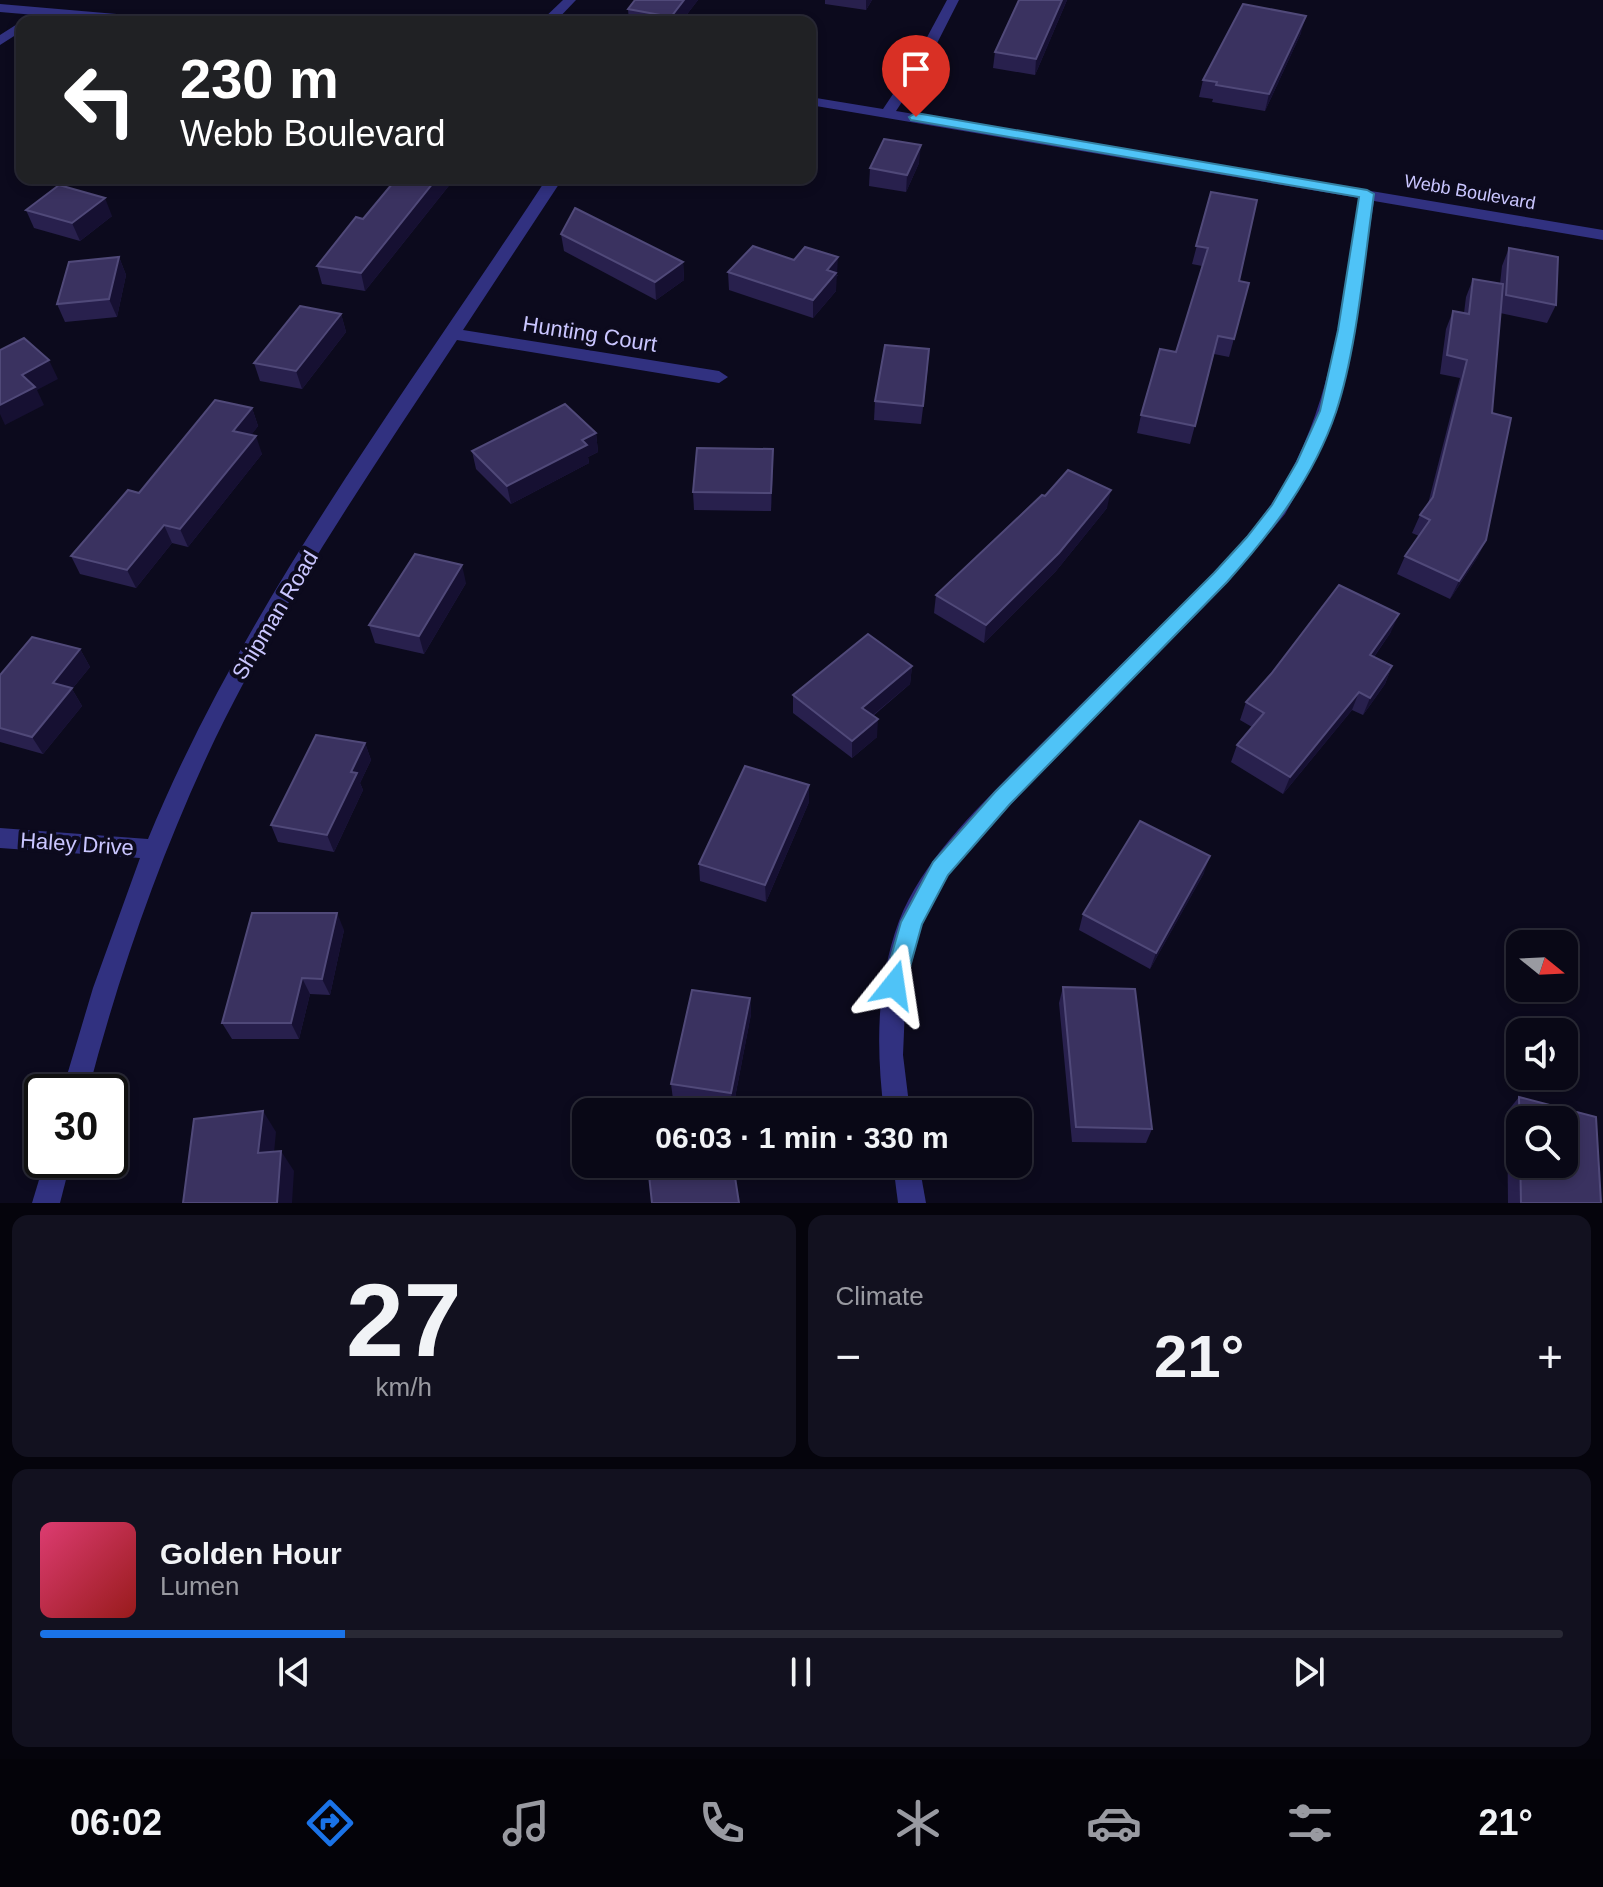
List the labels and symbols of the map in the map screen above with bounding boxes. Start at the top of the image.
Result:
pin [882,35,950,117]
street label: Webb Boulevard [1403,171,1537,213]
street label: Hunting Court [521,311,659,357]
street label: Shipman Road [227,546,323,684]
street label: Haley Drive [19,828,135,860]
north arrow [1506,930,1578,1002]
position arrow [852,943,936,1027]
speed limit sign: 30 [24,1074,128,1178]

